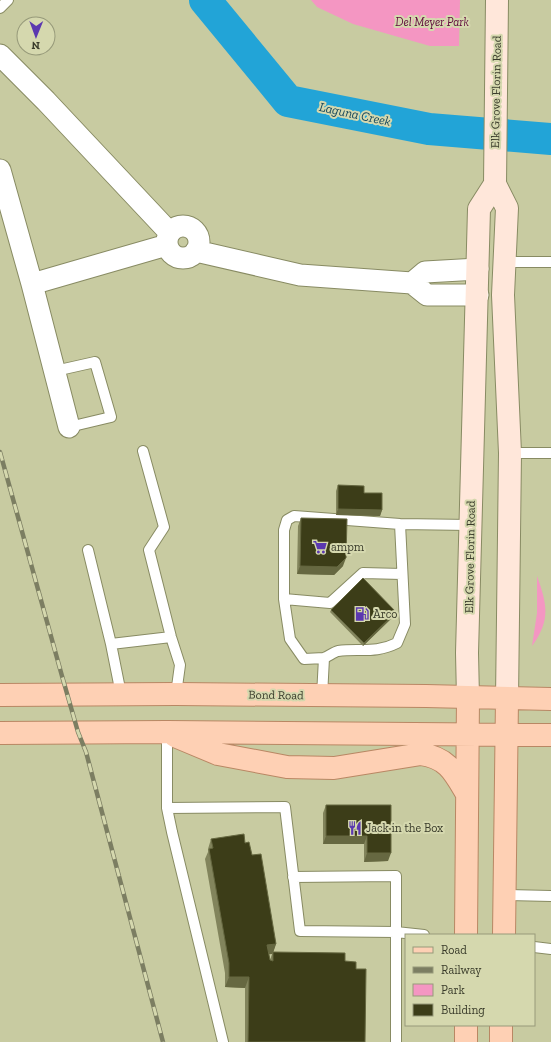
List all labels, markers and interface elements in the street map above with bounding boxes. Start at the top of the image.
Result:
park label: Del Meyer Park [395,15,469,29]
north arrow [16,16,56,56]
street label: Elk Grove Florin Road [488,35,504,148]
text: N [31,39,40,52]
water label: Laguna Creek [318,99,392,129]
street label: Elk Grove Florin Road [462,500,478,613]
supermarket icon: ampm [312,539,328,555]
place label: ampm [331,540,365,554]
fuel station icon: Arco [354,606,370,622]
place label: Arco [373,607,398,621]
street label: Bond Road [248,688,304,702]
restaurant icon: Jack in the Box [347,820,363,836]
place label: Jack in the Box [366,821,443,835]
legend [405,934,535,1026]
text: Road [441,943,467,957]
text: Railway [441,963,482,977]
text: Park [441,983,466,997]
text: Building [441,1003,485,1017]

